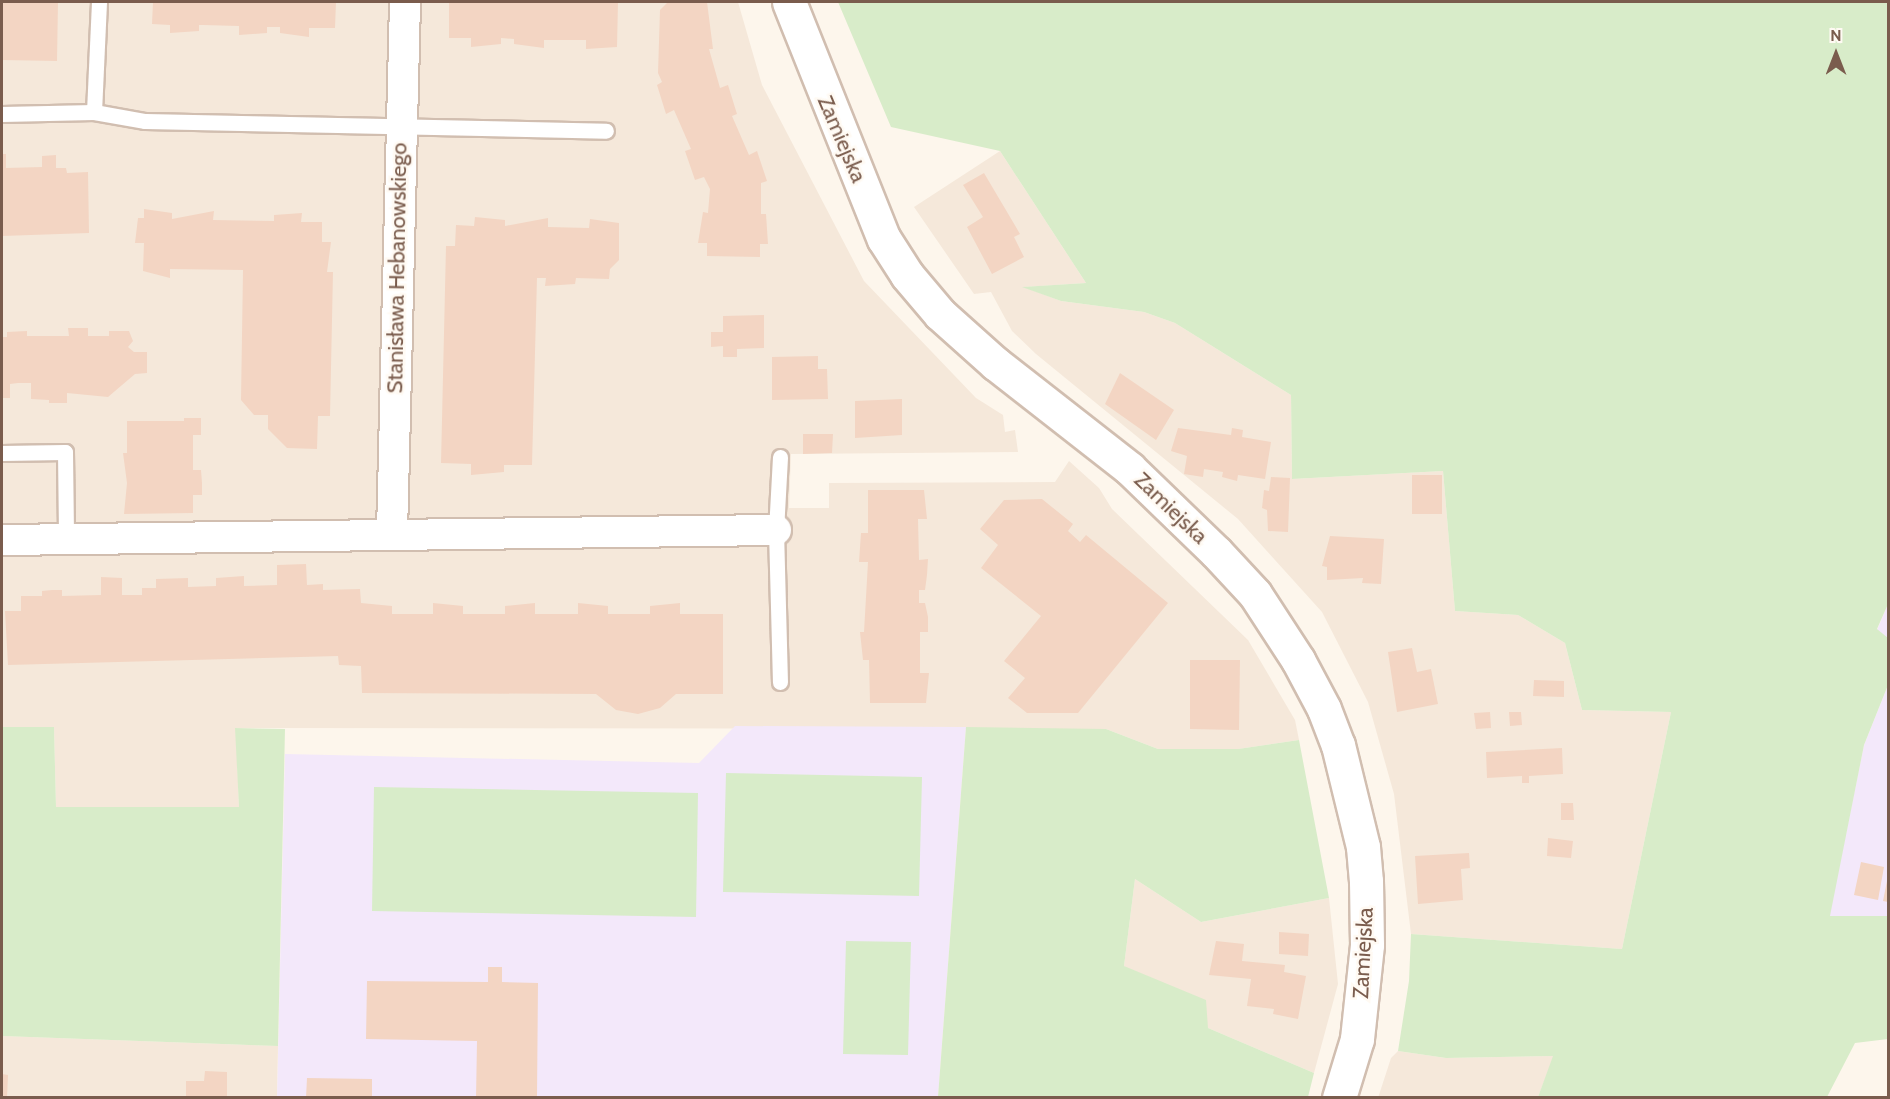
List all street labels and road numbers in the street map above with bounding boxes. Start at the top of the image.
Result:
street label: Zamiejska [812,92,872,186]
street label: Stanisława Hebanowskiego [382,142,412,394]
street label: Zamiejska [1129,467,1213,549]
street label: Zamiejska [1347,907,1379,999]

